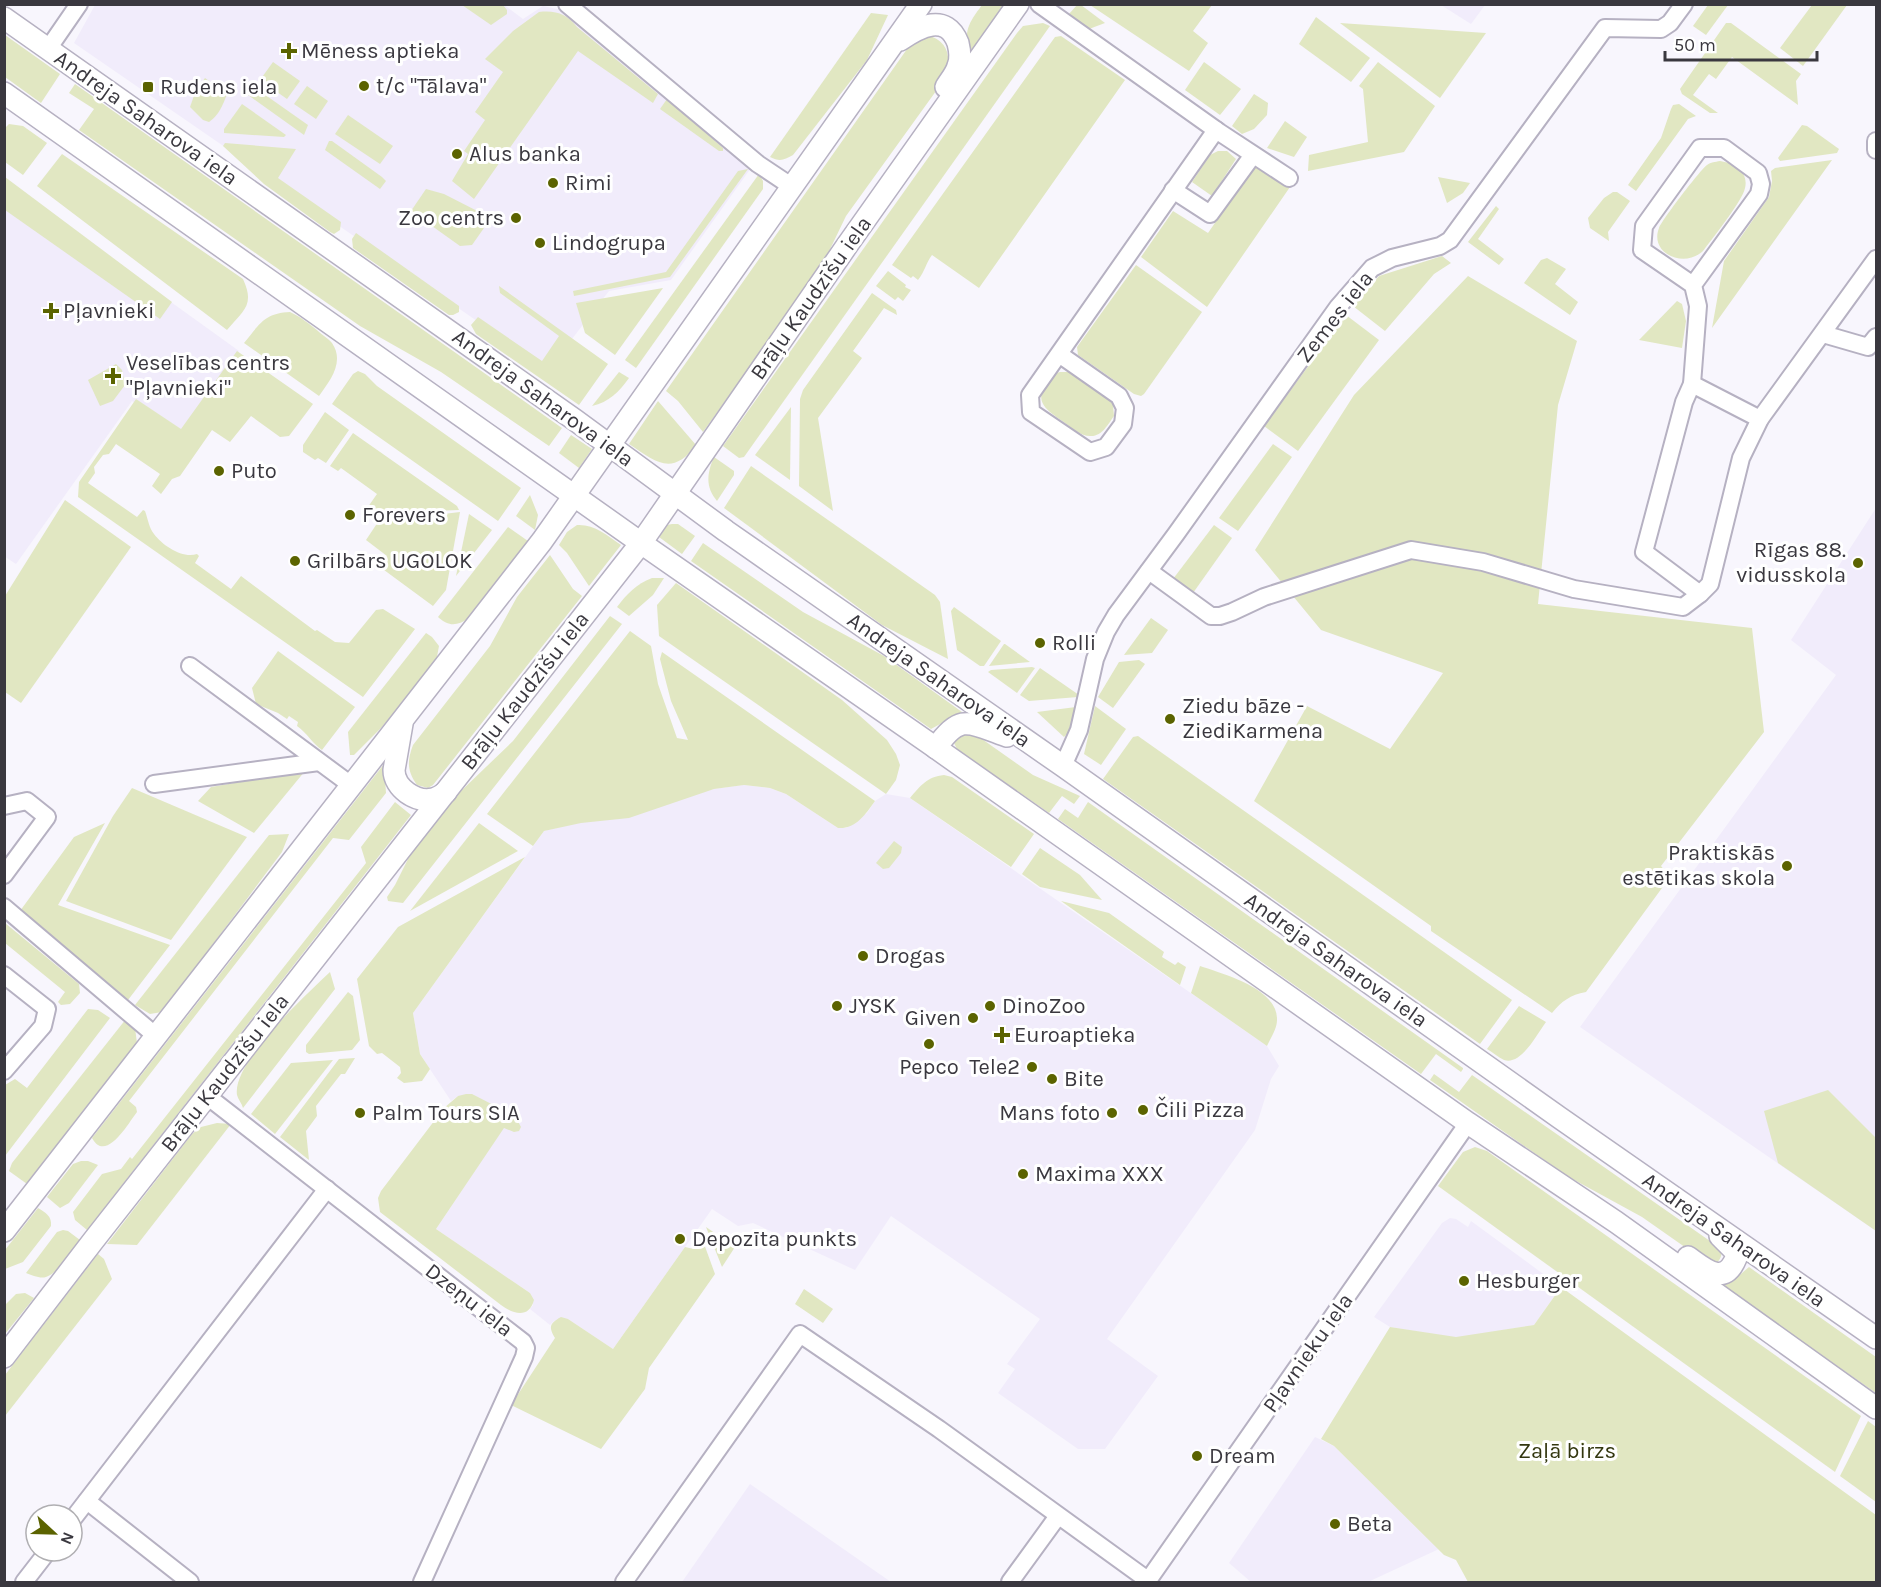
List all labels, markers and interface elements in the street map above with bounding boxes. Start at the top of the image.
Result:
scale bar [1665,24,1816,62]
text: 50 m [1674,34,1716,56]
place label: Mēness aptieka [301,38,459,64]
marker: Mēness aptieka [282,44,296,58]
street label: Andreja Saharova iela [49,45,243,191]
place label: t/c "Tālava" [376,73,487,99]
place label: Rudens iela [160,74,277,100]
marker: t/c "Tālava" [357,79,371,93]
marker: Rudens iela [141,80,155,94]
place label: Alus banka [469,141,581,167]
marker: Alus banka [450,147,464,161]
place label: Rimi [565,170,612,196]
marker: Rimi [546,176,560,190]
place label: Zoo centrs [398,205,504,231]
marker: Zoo centrs [509,211,523,225]
street label: Brāļu Kaudzīšu iela [745,211,877,385]
place label: Lindogrupa [552,230,666,256]
marker: Lindogrupa [533,236,547,250]
street label: Zemes iela [1291,266,1379,368]
place label: Pļavnieki [63,298,155,324]
marker: Pļavnieki [44,304,58,318]
street label: Andreja Saharova iela [447,323,639,473]
place label: Veselības centrs "Pļavnieki" [126,350,290,401]
marker: Veselības centrs "Pļavnieki" [104,367,122,385]
place label: Puto [231,458,277,484]
marker: Puto [212,464,226,478]
place label: Forevers [362,502,446,528]
marker: Forevers [343,508,357,522]
place label: Rīgas 88. vidusskola [1736,537,1846,588]
place label: Grilbārs UGOLOK [307,548,472,574]
marker: Grilbārs UGOLOK [288,554,302,568]
marker: Rīgas 88. vidusskola [1851,556,1865,570]
street label: Brāļu Kaudzīšu iela [455,607,595,775]
street label: Andreja Saharova iela [842,607,1036,753]
place label: Rolli [1052,630,1096,656]
marker: Rolli [1033,636,1047,650]
place label: Ziedu bāze - ZiediKarmena [1182,693,1323,744]
marker: Ziedu bāze - ZiediKarmena [1163,712,1177,726]
place label: Praktiskās estētikas skola [1622,840,1775,891]
marker: Praktiskās estētikas skola [1780,859,1794,873]
street label: Andreja Saharova iela [1239,887,1433,1033]
place label: Drogas [875,943,946,969]
marker: Drogas [856,949,870,963]
street label: Brāļu Kaudzīšu iela [155,989,295,1157]
place label: JYSK [849,993,896,1019]
place label: DinoZoo [1002,993,1085,1019]
marker: JYSK [830,999,844,1013]
marker: DinoZoo [983,999,997,1013]
place label: Given [905,1005,961,1031]
marker: Given [966,1011,980,1025]
place label: Euroaptieka [1014,1022,1135,1048]
marker: Euroaptieka [995,1028,1009,1042]
marker: Pepco [922,1037,936,1051]
place label: Pepco [899,1054,959,1080]
place label: Tele2 [969,1054,1020,1080]
marker: Tele2 [1025,1060,1039,1074]
place label: Bite [1064,1066,1104,1092]
marker: Bite [1045,1072,1059,1086]
place label: Čili Pizza [1155,1096,1245,1123]
place label: Palm Tours SIA [372,1100,520,1126]
place label: Mans foto [999,1100,1100,1126]
marker: Čili Pizza [1136,1103,1150,1117]
marker: Palm Tours SIA [353,1106,367,1120]
marker: Mans foto [1105,1106,1119,1120]
place label: Maxima XXX [1035,1161,1164,1187]
marker: Maxima XXX [1016,1167,1030,1181]
street label: Andreja Saharova iela [1637,1167,1831,1313]
place label: Depozīta punkts [692,1226,857,1252]
marker: Depozīta punkts [673,1232,687,1246]
street label: Dzeņu iela [420,1258,518,1342]
place label: Hesburger [1476,1268,1579,1294]
marker: Hesburger [1457,1274,1471,1288]
street label: Pļavnieku iela [1257,1288,1359,1418]
park label: Zaļā birzs [1518,1438,1616,1464]
place label: Dream [1209,1443,1275,1469]
marker: Dream [1190,1449,1204,1463]
north arrow [24,1503,84,1563]
place label: Beta [1347,1511,1392,1537]
marker: Beta [1328,1517,1342,1531]
text: N [56,1530,78,1547]

